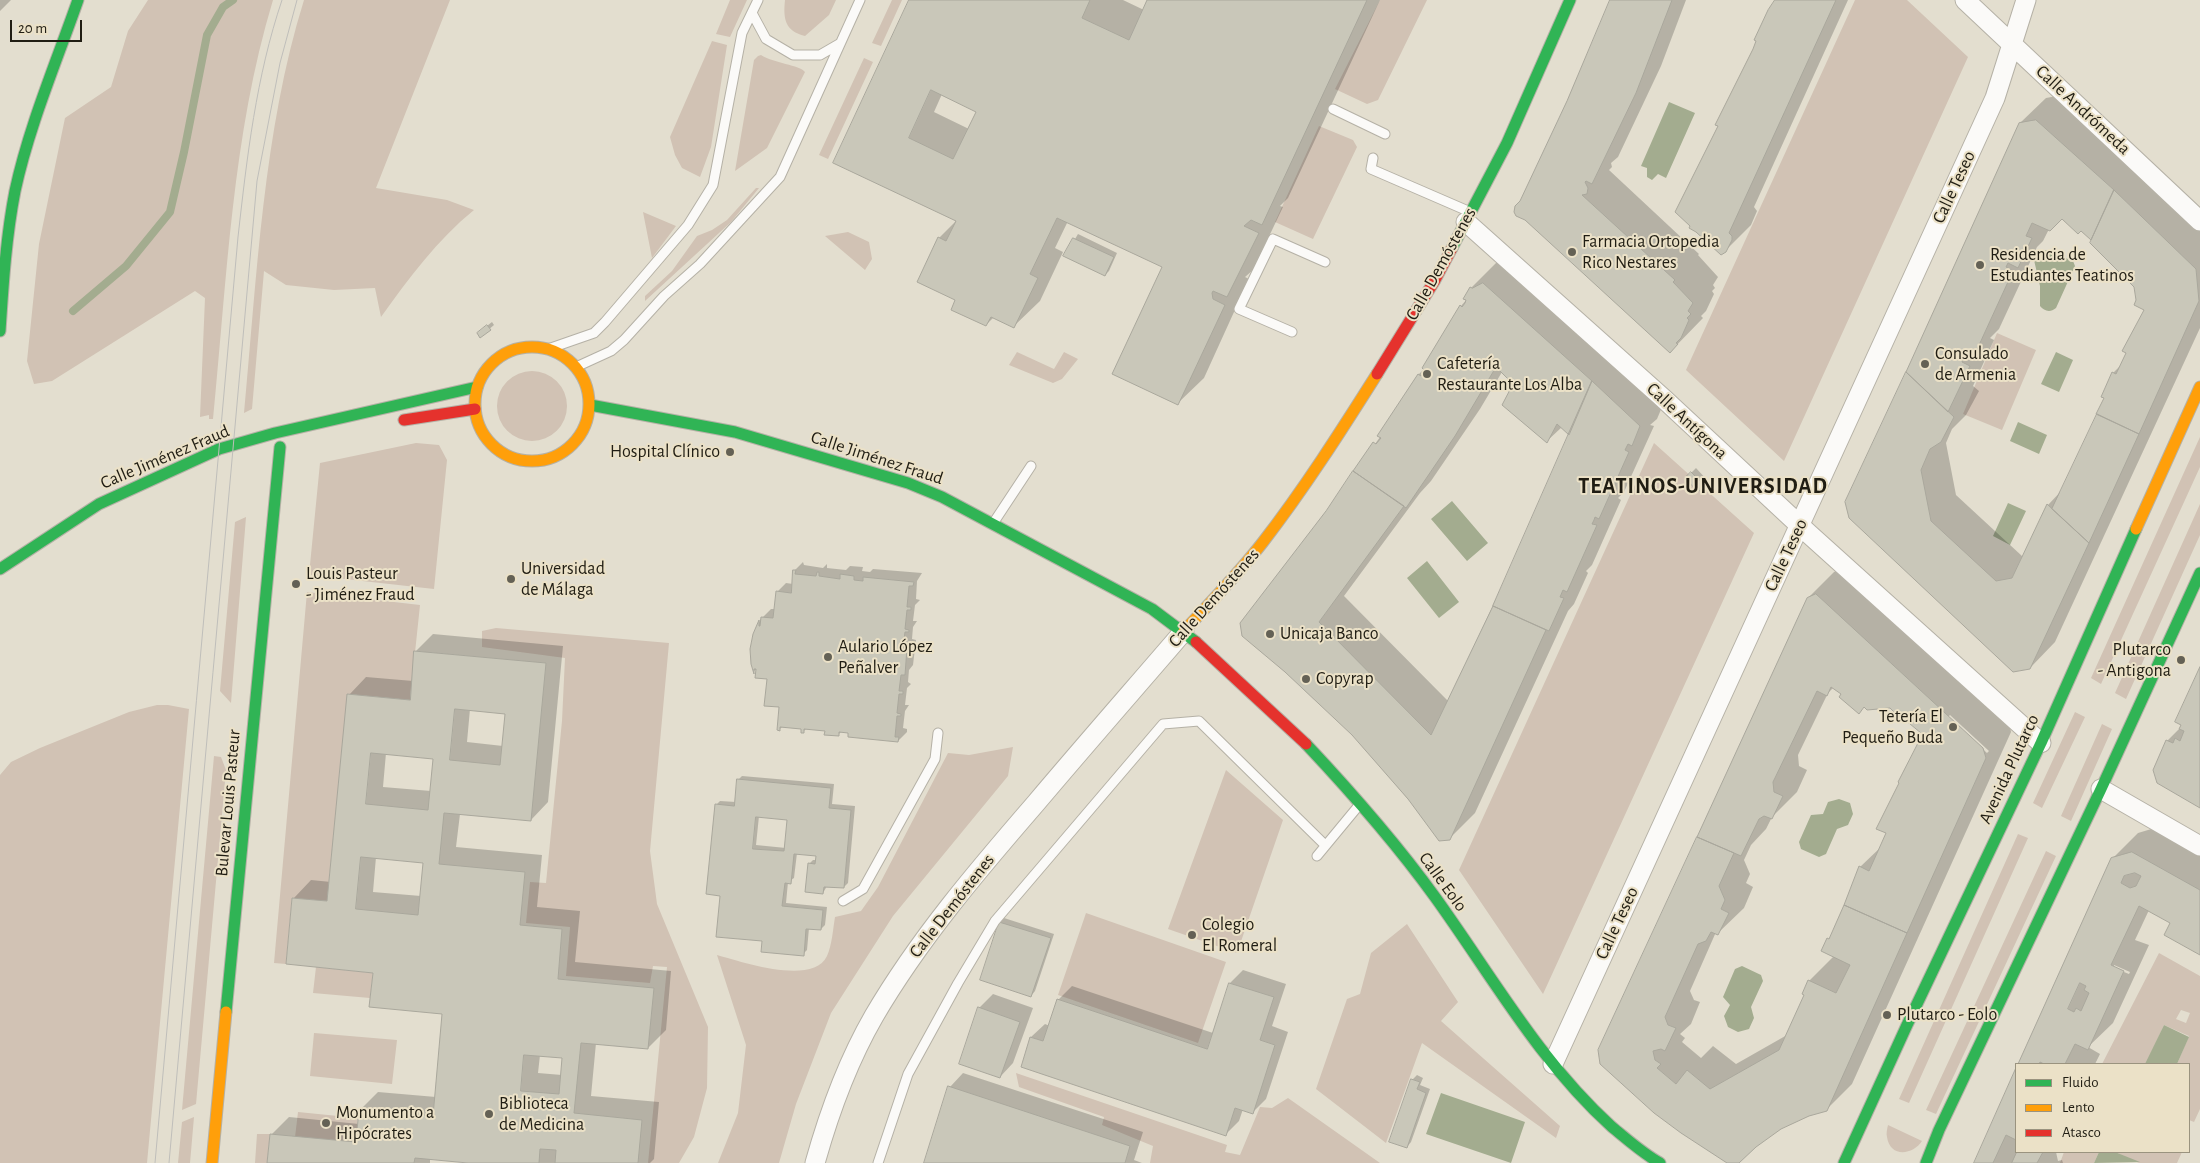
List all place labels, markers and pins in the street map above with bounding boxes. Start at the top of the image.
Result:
place label: Farmacia Ortopedia Rico Nestares [1582,231,1720,274]
place label: Residencia de Estudiantes Teatinos [1990,244,2134,286]
marker: Farmacia Ortopedia Rico Nestares [1566,246,1578,258]
marker: Residencia de Estudiantes Teatinos [1974,259,1986,271]
place label: Consulado de Armenia [1935,343,2016,386]
place label: Cafetería Restaurante Los Alba [1437,353,1582,396]
marker: Consulado de Armenia [1919,358,1931,370]
marker: Cafetería Restaurante Los Alba [1421,368,1433,380]
place label: Hospital Clínico [610,441,720,463]
marker: Hospital Clínico [724,446,736,458]
place label: Universidad de Málaga [521,558,605,600]
place label: Louis Pasteur - Jiménez Fraud [306,563,415,606]
marker: Universidad de Málaga [505,573,517,585]
marker: Louis Pasteur - Jiménez Fraud [290,578,302,590]
place label: Unicaja Banco [1280,623,1379,645]
marker: Unicaja Banco [1264,628,1276,640]
place label: Aulario López Peñalver [838,636,933,679]
place label: Plutarco - Antigona [2098,639,2171,682]
marker: Aulario López Peñalver [822,651,834,663]
marker: Plutarco - Antigona [2175,654,2187,666]
place label: Copyrap [1316,668,1374,690]
marker: Copyrap [1300,673,1312,685]
place label: Tetería El Pequeño Buda [1842,706,1943,749]
marker: Tetería El Pequeño Buda [1947,721,1959,733]
place label: Colegio El Romeral [1202,914,1277,956]
marker: Colegio El Romeral [1186,929,1198,941]
place label: Plutarco - Eolo [1897,1004,1997,1026]
marker: Plutarco - Eolo [1881,1009,1893,1021]
place label: Biblioteca de Medicina [499,1093,584,1136]
place label: Monumento a Hipócrates [336,1102,434,1144]
marker: Biblioteca de Medicina [483,1108,495,1120]
marker: Monumento a Hipócrates [320,1117,332,1129]

